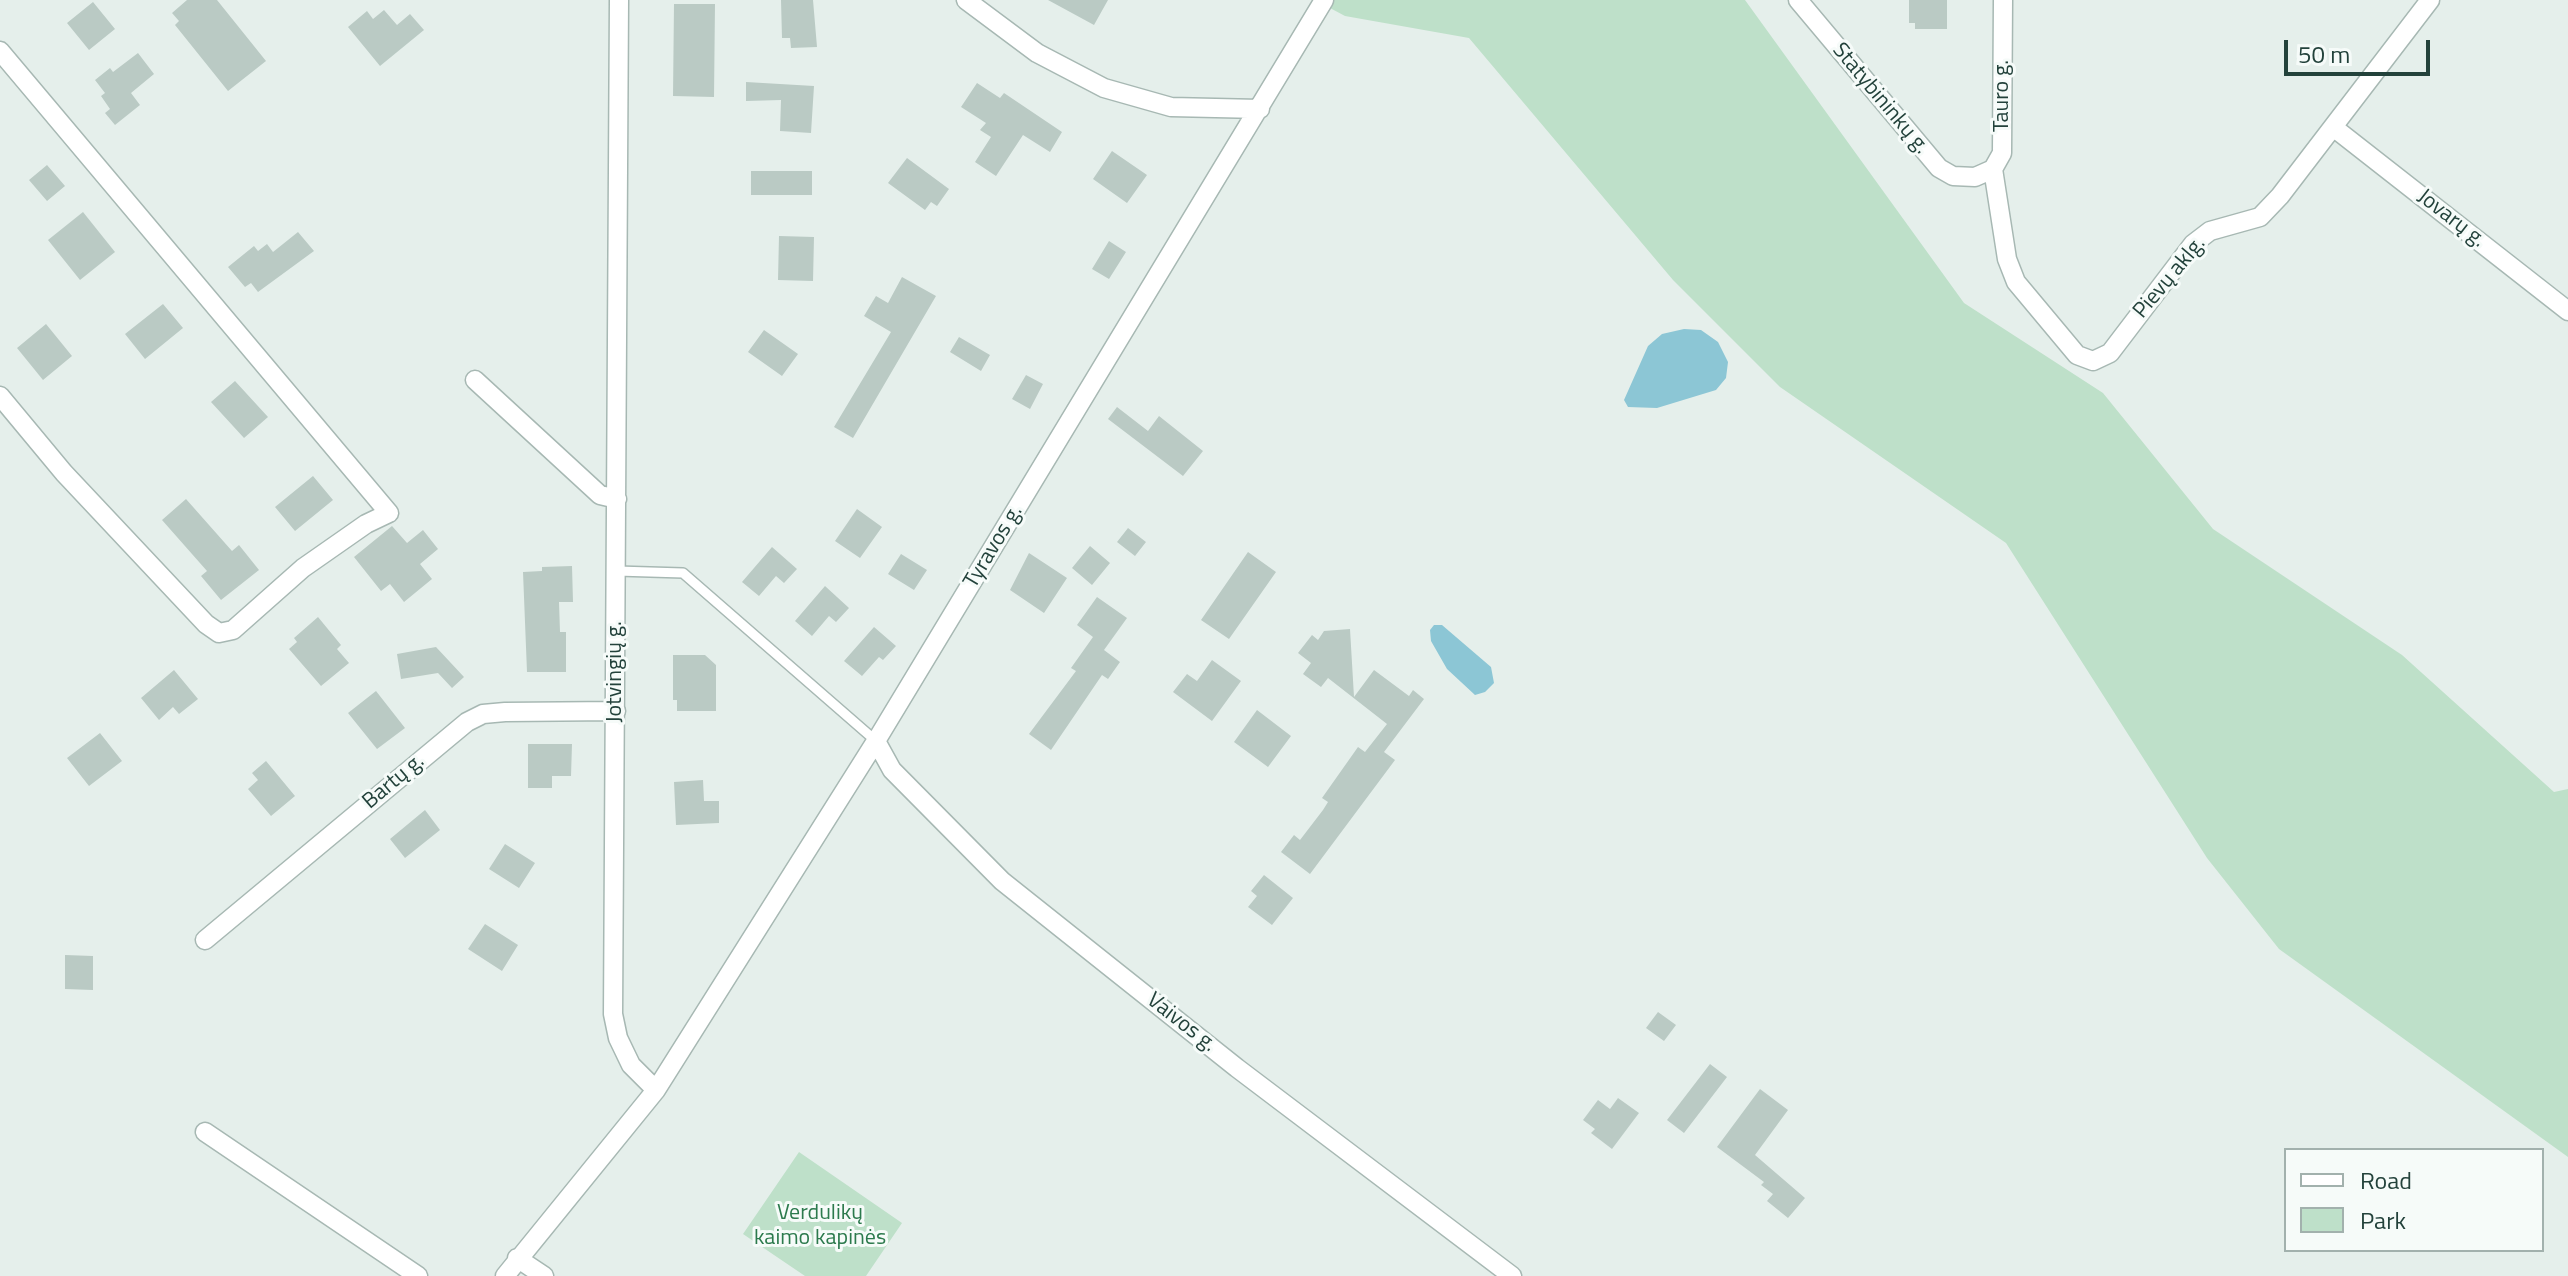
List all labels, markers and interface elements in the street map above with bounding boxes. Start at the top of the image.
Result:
scale bar [2288,24,2434,74]
text: 50 m [2298,36,2350,72]
street label: Statybininkų g. [1826,38,1934,160]
street label: Tauro g. [1990,60,2016,132]
street label: Jovarų g. [2412,184,2490,254]
street label: Pievų aklg. [2128,232,2212,324]
street label: Tyravos g. [959,501,1029,593]
street label: Jotvingių g. [603,621,629,723]
street label: Bartų g. [358,749,430,815]
street label: Vaivos g. [1141,988,1221,1058]
legend [2284,1148,2544,1252]
text: Road [2360,1162,2412,1198]
park label: Verdulikų kaimo kapinės [754,1201,886,1252]
text: Park [2360,1202,2406,1238]

